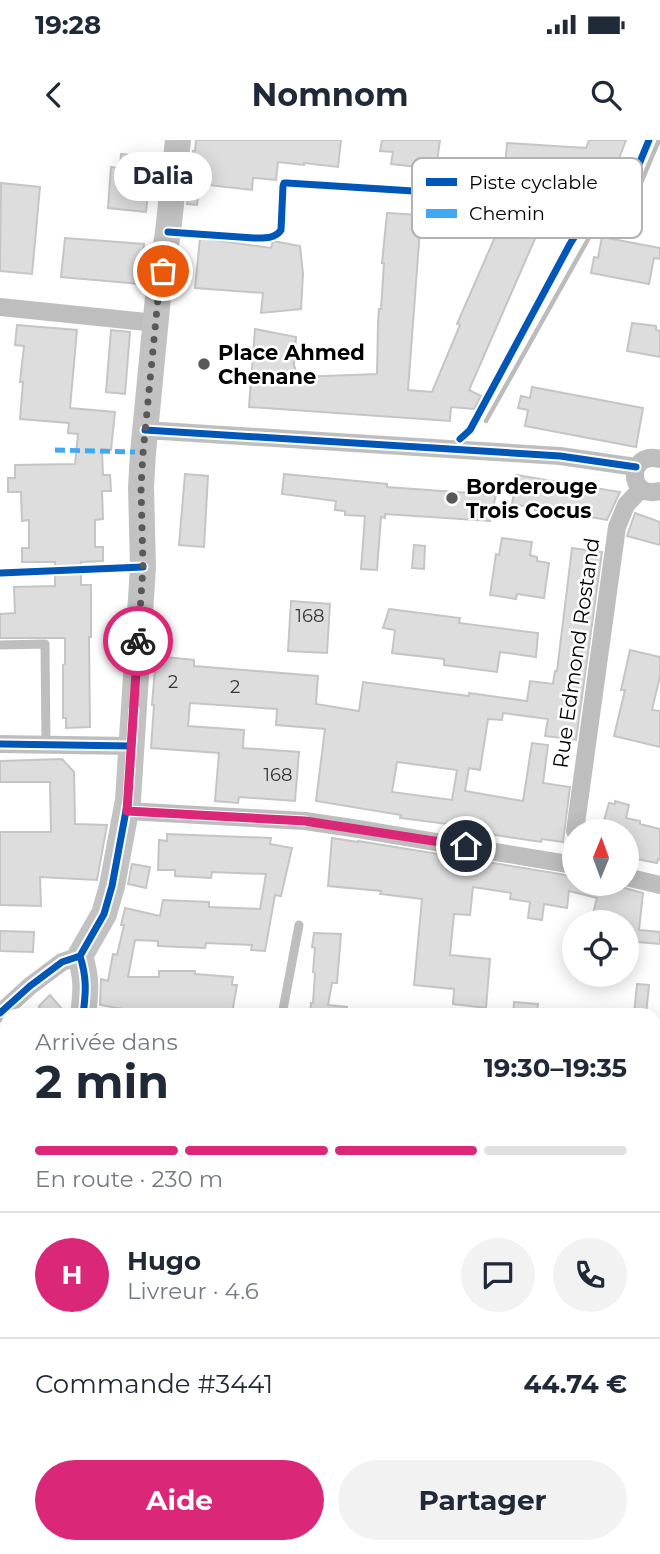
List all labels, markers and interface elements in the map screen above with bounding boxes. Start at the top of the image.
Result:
text: 19:28 [35,9,101,41]
text: Nomnom [251,75,409,114]
icon: back [35,76,73,114]
icon: search [587,76,625,114]
callout: Dalia [114,152,212,201]
legend [412,158,642,238]
text: Dalia [132,162,194,190]
text: Piste cyclable [469,171,598,194]
text: Chemin [469,202,545,225]
pin [133,241,193,301]
icon: bag [144,252,182,290]
place label: Place Ahmed Chenane [218,340,365,389]
marker: Place Ahmed Chenane [196,356,212,372]
place label: Borderouge Trois Cocus [466,474,597,523]
marker: Borderouge Trois Cocus [444,490,460,506]
street label: Rue Edmond Rostand [547,536,605,770]
house number: 168 [296,605,324,627]
courier [103,606,173,676]
icon: bike [119,622,157,660]
house number: 2 [168,671,178,693]
house number: 2 [230,676,240,698]
house number: 168 [264,764,292,786]
pin [436,816,496,876]
north arrow [562,819,639,896]
map controls [562,819,639,987]
icon: home [447,827,485,865]
button: locate [562,910,639,987]
text: Arrivée dans [35,1028,178,1056]
text: 19:30–19:35 [484,1052,627,1084]
text: 2 min [35,1053,169,1110]
text: En route · 230 m [35,1165,223,1193]
button: chat [461,1238,535,1312]
button: phone [553,1238,627,1312]
text: Hugo [127,1245,201,1277]
text: H [61,1259,83,1291]
text: Livreur · 4.6 [127,1277,259,1305]
text: Commande #3441 [35,1368,273,1400]
text: 44.74 € [523,1368,627,1400]
button: Aide [35,1460,324,1540]
button: Partager [338,1460,627,1540]

